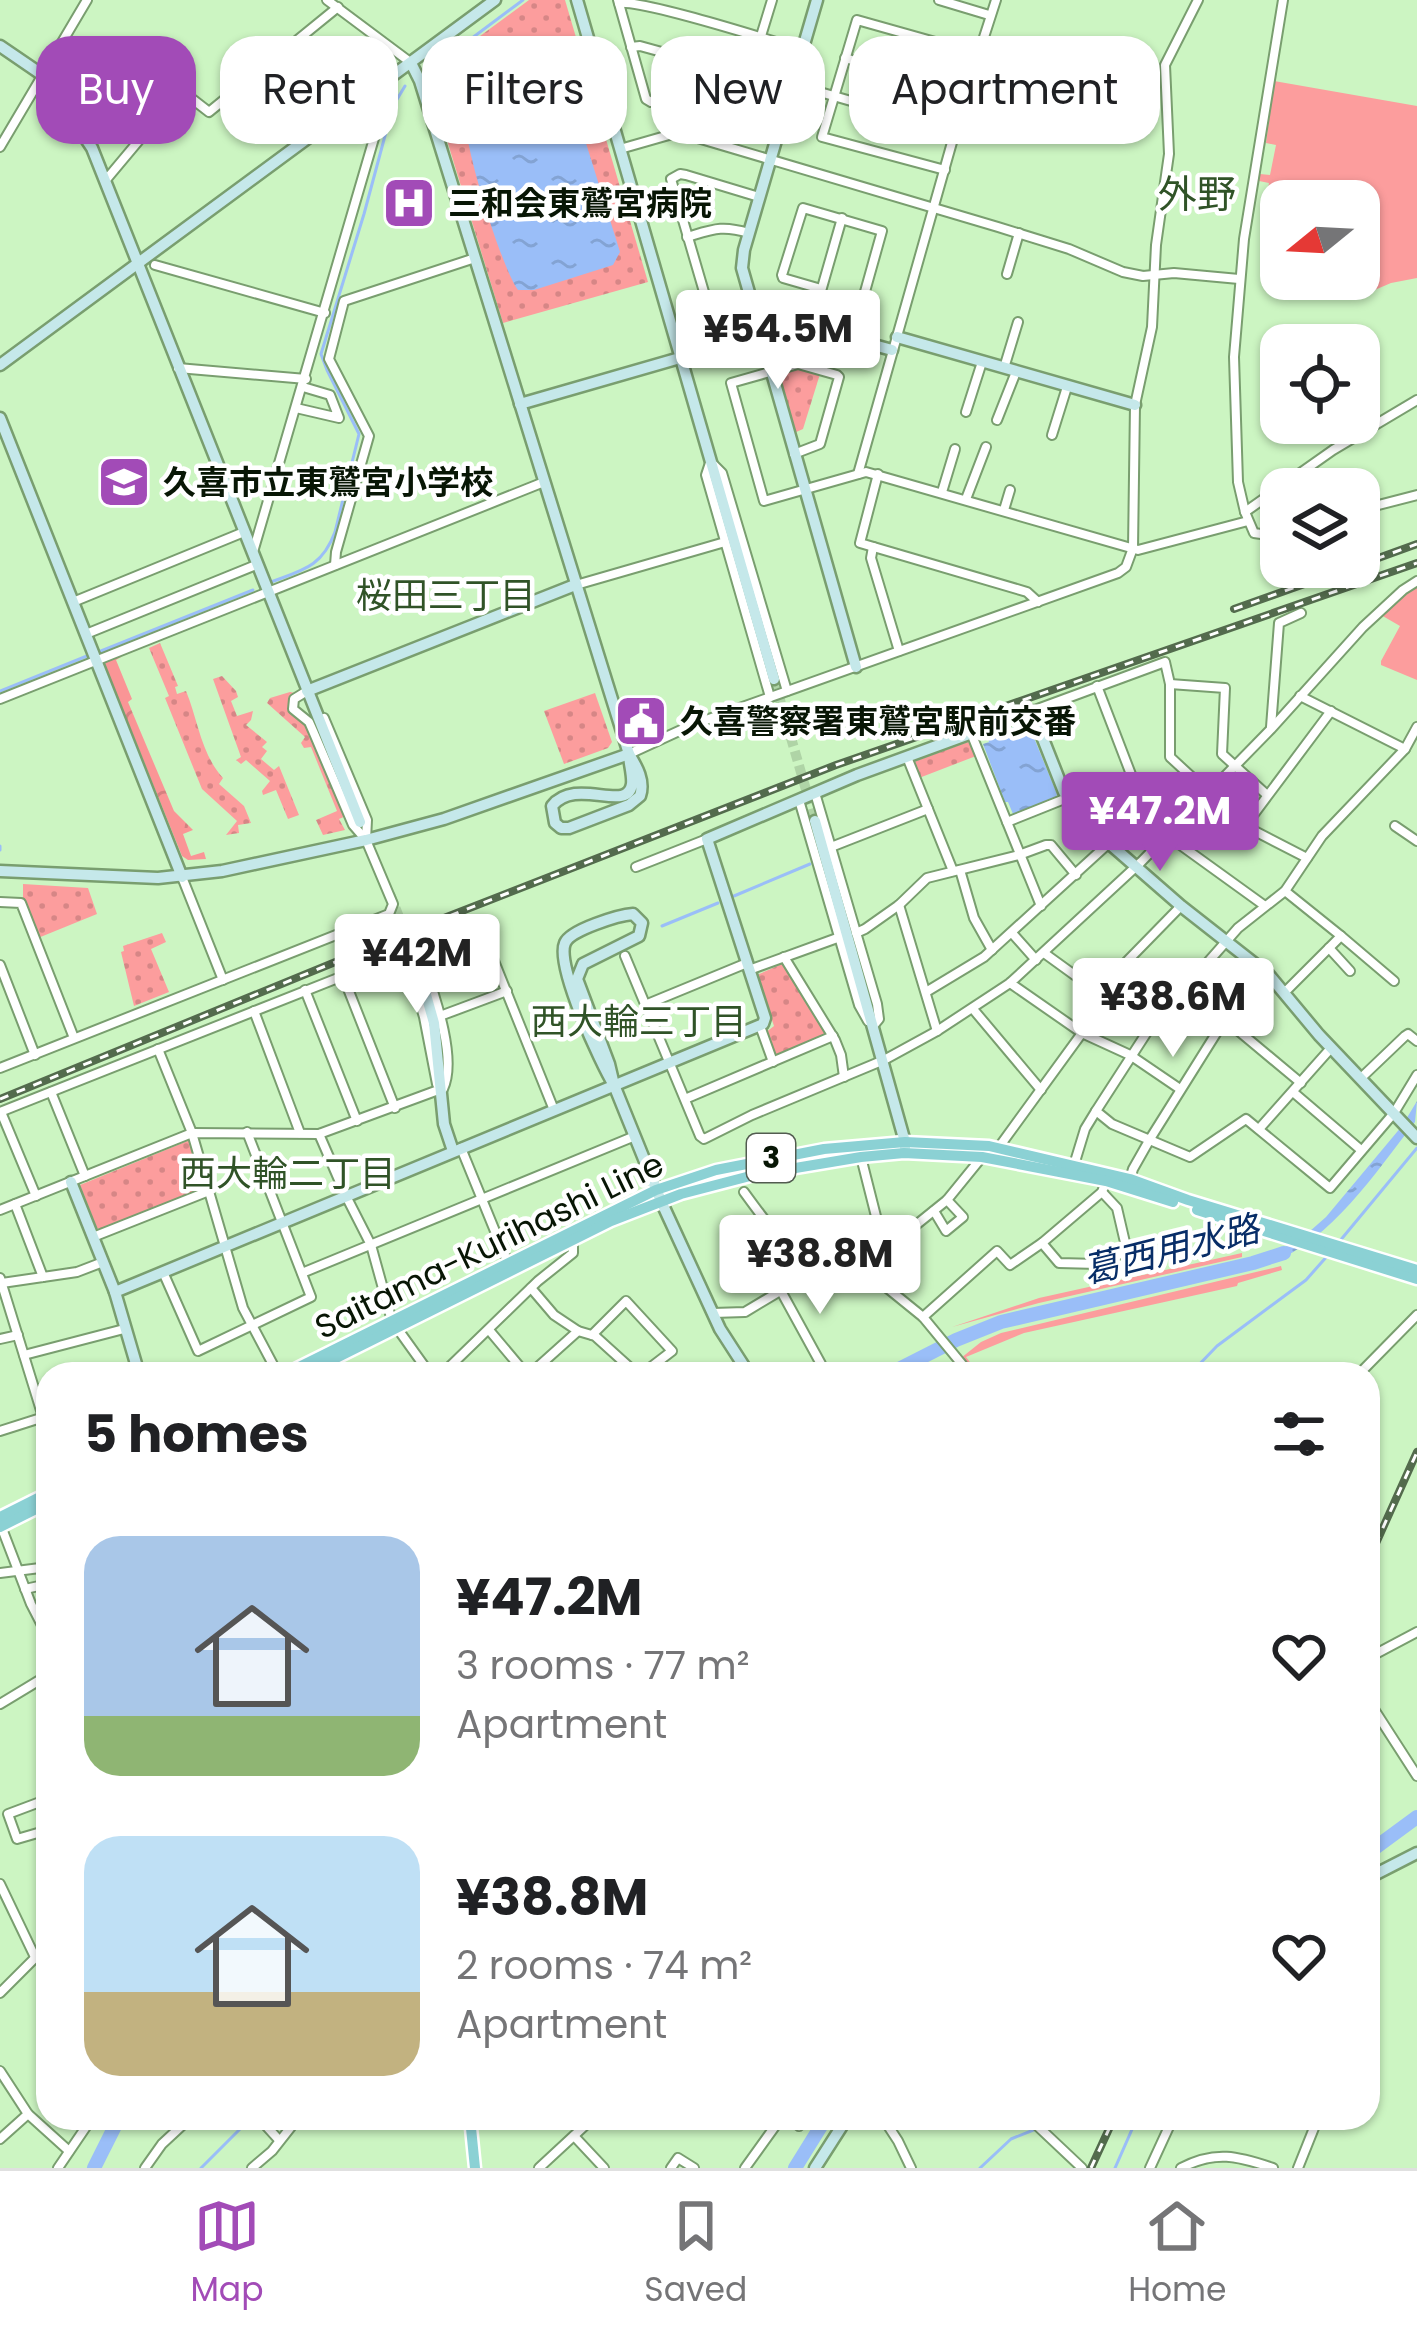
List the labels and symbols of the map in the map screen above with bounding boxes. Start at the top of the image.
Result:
district label: 外野 [1158,167,1236,222]
hospital icon: 三和会東鷲宮病院 [381,175,437,231]
place label: 三和会東鷲宮病院 [448,180,712,227]
north arrow [1260,180,1380,300]
pin: ¥54.5M [680,290,876,392]
school or university icon: 久喜市立東鷲宮小学校 [96,454,152,510]
place label: 久喜市立東鷲宮小学校 [163,459,493,506]
district label: 桜田三丁目 [356,570,536,621]
public building icon: 久喜警察署東鷲宮駅前交番 [613,693,669,749]
place label: 久喜警察署東鷲宮駅前交番 [680,698,1076,745]
pin: ¥47.2M [1062,772,1258,874]
pin: ¥42M [346,914,488,1016]
pin: ¥38.6M [1075,958,1271,1060]
district label: 西大輪三丁目 [531,996,747,1047]
road number: 3 [747,1134,795,1182]
street label: Saitama-Kurihashi Line [307,1140,671,1350]
district label: 西大輪二丁目 [180,1148,396,1199]
water label: 葛西用水路 [1078,1202,1268,1296]
pin: ¥38.8M [722,1215,918,1317]

